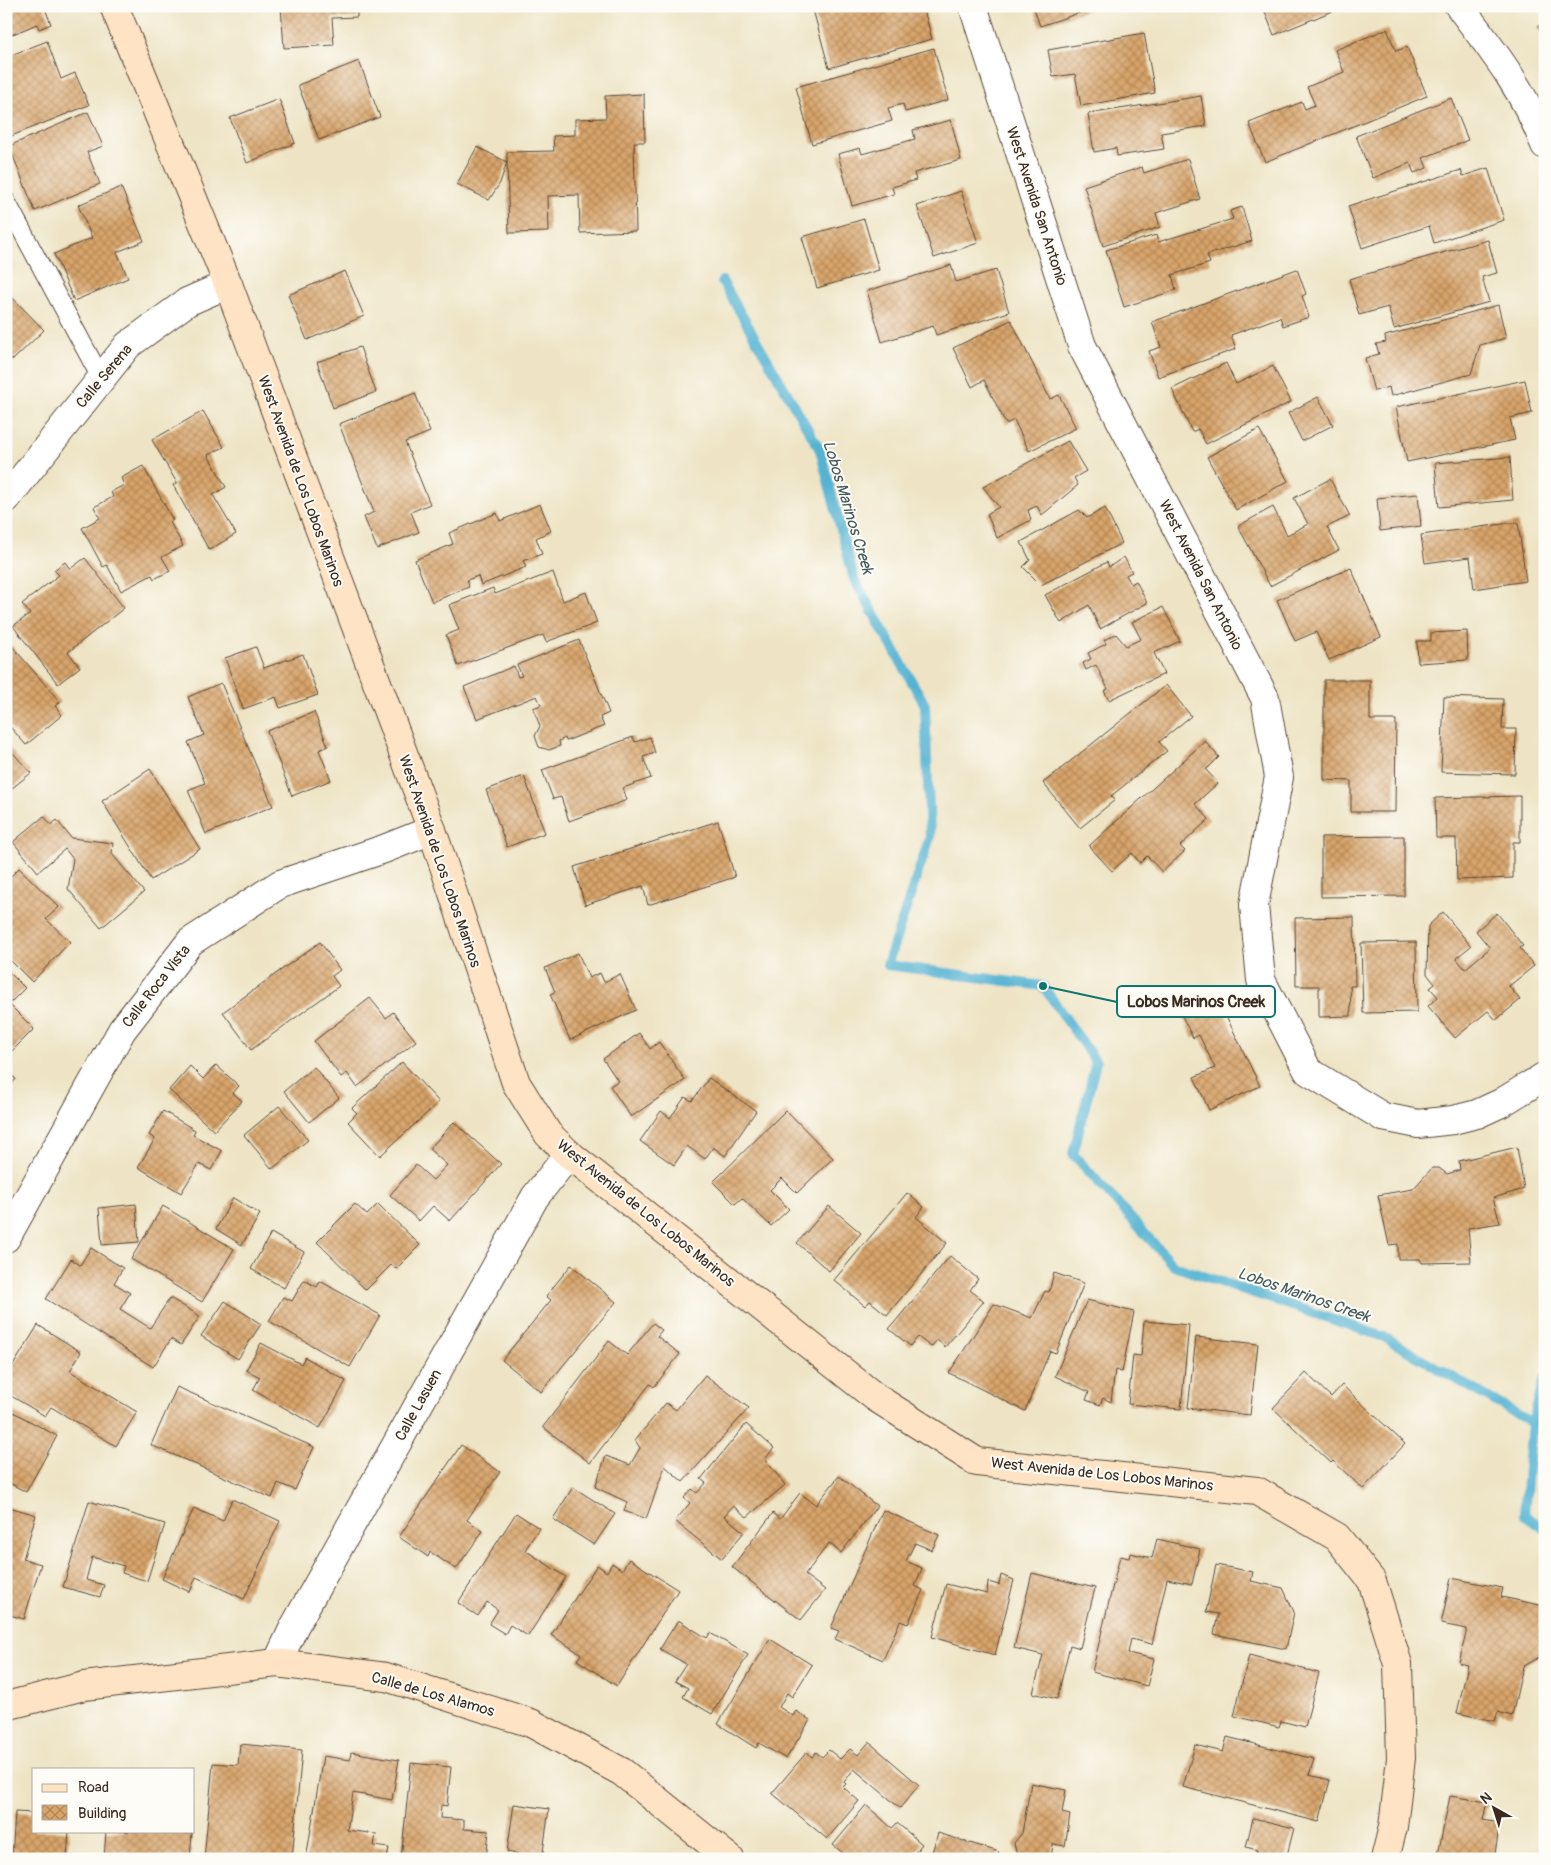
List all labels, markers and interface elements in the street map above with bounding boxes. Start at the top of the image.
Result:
street label: West Avenida San Antonio [1002,124,1071,288]
street label: Calle Serena [72,340,137,412]
street label: West Avenida de Los Lobos Marinos [253,373,348,590]
water label: Lobos Marinos Creek [818,438,878,578]
street label: West Avenida San Antonio [1154,497,1247,653]
street label: West Avenida de Los Lobos Marinos [394,752,485,970]
street label: Calle Roca Vista [118,941,195,1032]
callout: Lobos Marinos Creek [1117,986,1275,1017]
text: Lobos Marinos Creek [1127,992,1266,1012]
street label: West Avenida de Los Lobos Marinos [553,1136,739,1291]
water label: Lobos Marinos Creek [1235,1263,1374,1327]
street label: Calle Lasuen [391,1366,446,1444]
street label: West Avenida de Los Lobos Marinos [990,1453,1214,1496]
street label: Calle de Los Alamos [369,1668,497,1721]
legend [32,1768,195,1832]
text: Road [78,1778,109,1797]
north arrow [1468,1782,1518,1832]
text: N [1477,1789,1495,1808]
text: Building [78,1804,126,1823]

